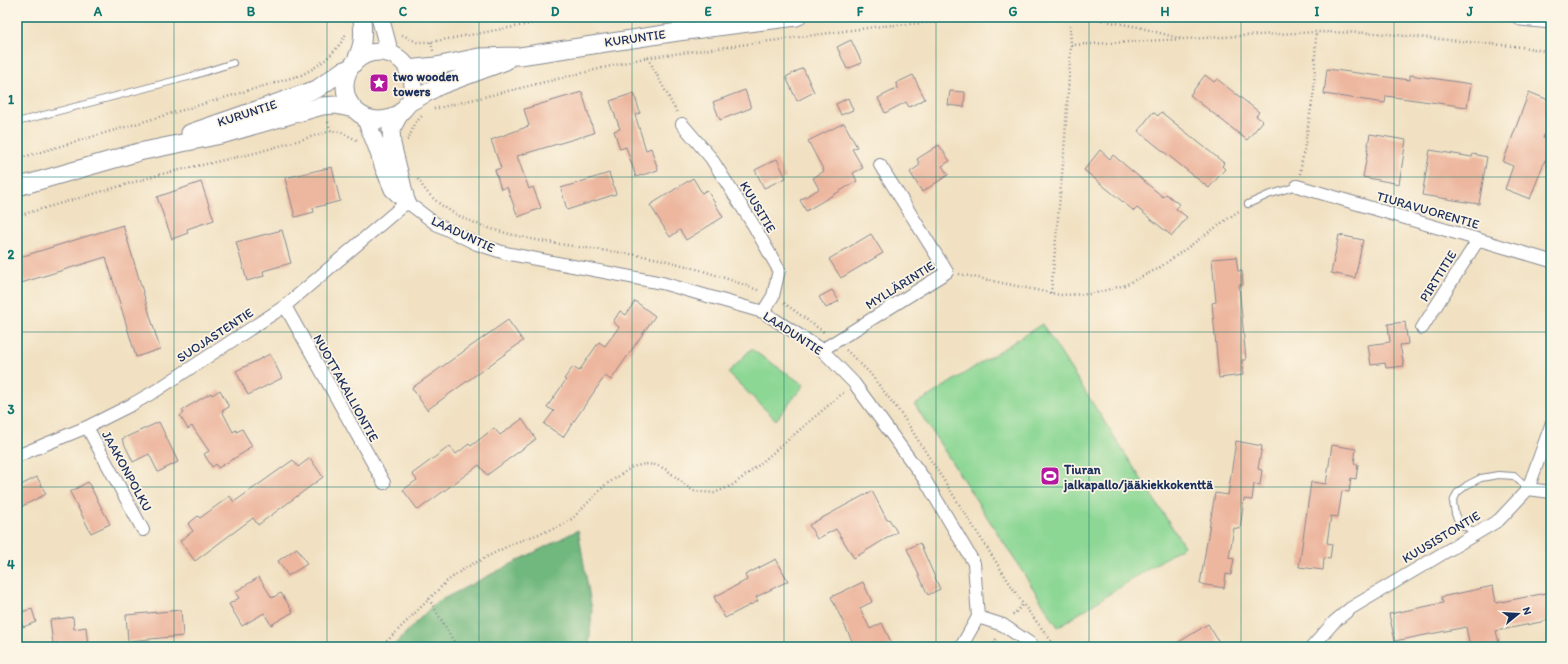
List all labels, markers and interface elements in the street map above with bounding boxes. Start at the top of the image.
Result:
text: A [93,4,103,19]
text: B [247,4,256,19]
text: C [399,4,408,19]
text: D [551,4,560,19]
text: E [704,4,712,19]
text: F [857,4,864,19]
text: G [1009,4,1018,19]
text: H [1161,4,1170,19]
text: I [1315,4,1320,19]
text: J [1466,4,1474,19]
street label: KURUNTIE [603,26,667,50]
place label: two wooden towers [393,69,460,99]
place icon: two wooden towers [368,72,390,94]
text: 1 [8,92,14,107]
street label: KURUNTIE [215,96,279,130]
street label: KUUSITIE [737,179,779,235]
street label: TIURAVUORENTIE [1375,188,1481,232]
street label: LAADUNTIE [429,213,497,255]
text: 2 [8,247,15,262]
street label: PIRTTITIE [1416,248,1460,304]
street label: MYLLÄRINTIE [863,258,937,312]
street label: SUOJASTENTIE [174,305,256,365]
street label: LAADUNTIE [760,308,826,358]
street label: NUOTTAKALLIONTIE [310,332,382,444]
text: 3 [7,402,15,417]
street label: JAAKONPOLKU [99,428,155,514]
place label: Tiuran jalkapallo/jääkiekkokenttä [1063,462,1213,493]
sports icon: Tiuran jalkapallo/jääkiekkokenttä [1039,465,1061,487]
street label: KUUSISTONTIE [1399,508,1483,566]
text: 4 [7,557,15,572]
north arrow [1498,594,1538,634]
text: N [1520,606,1534,617]

